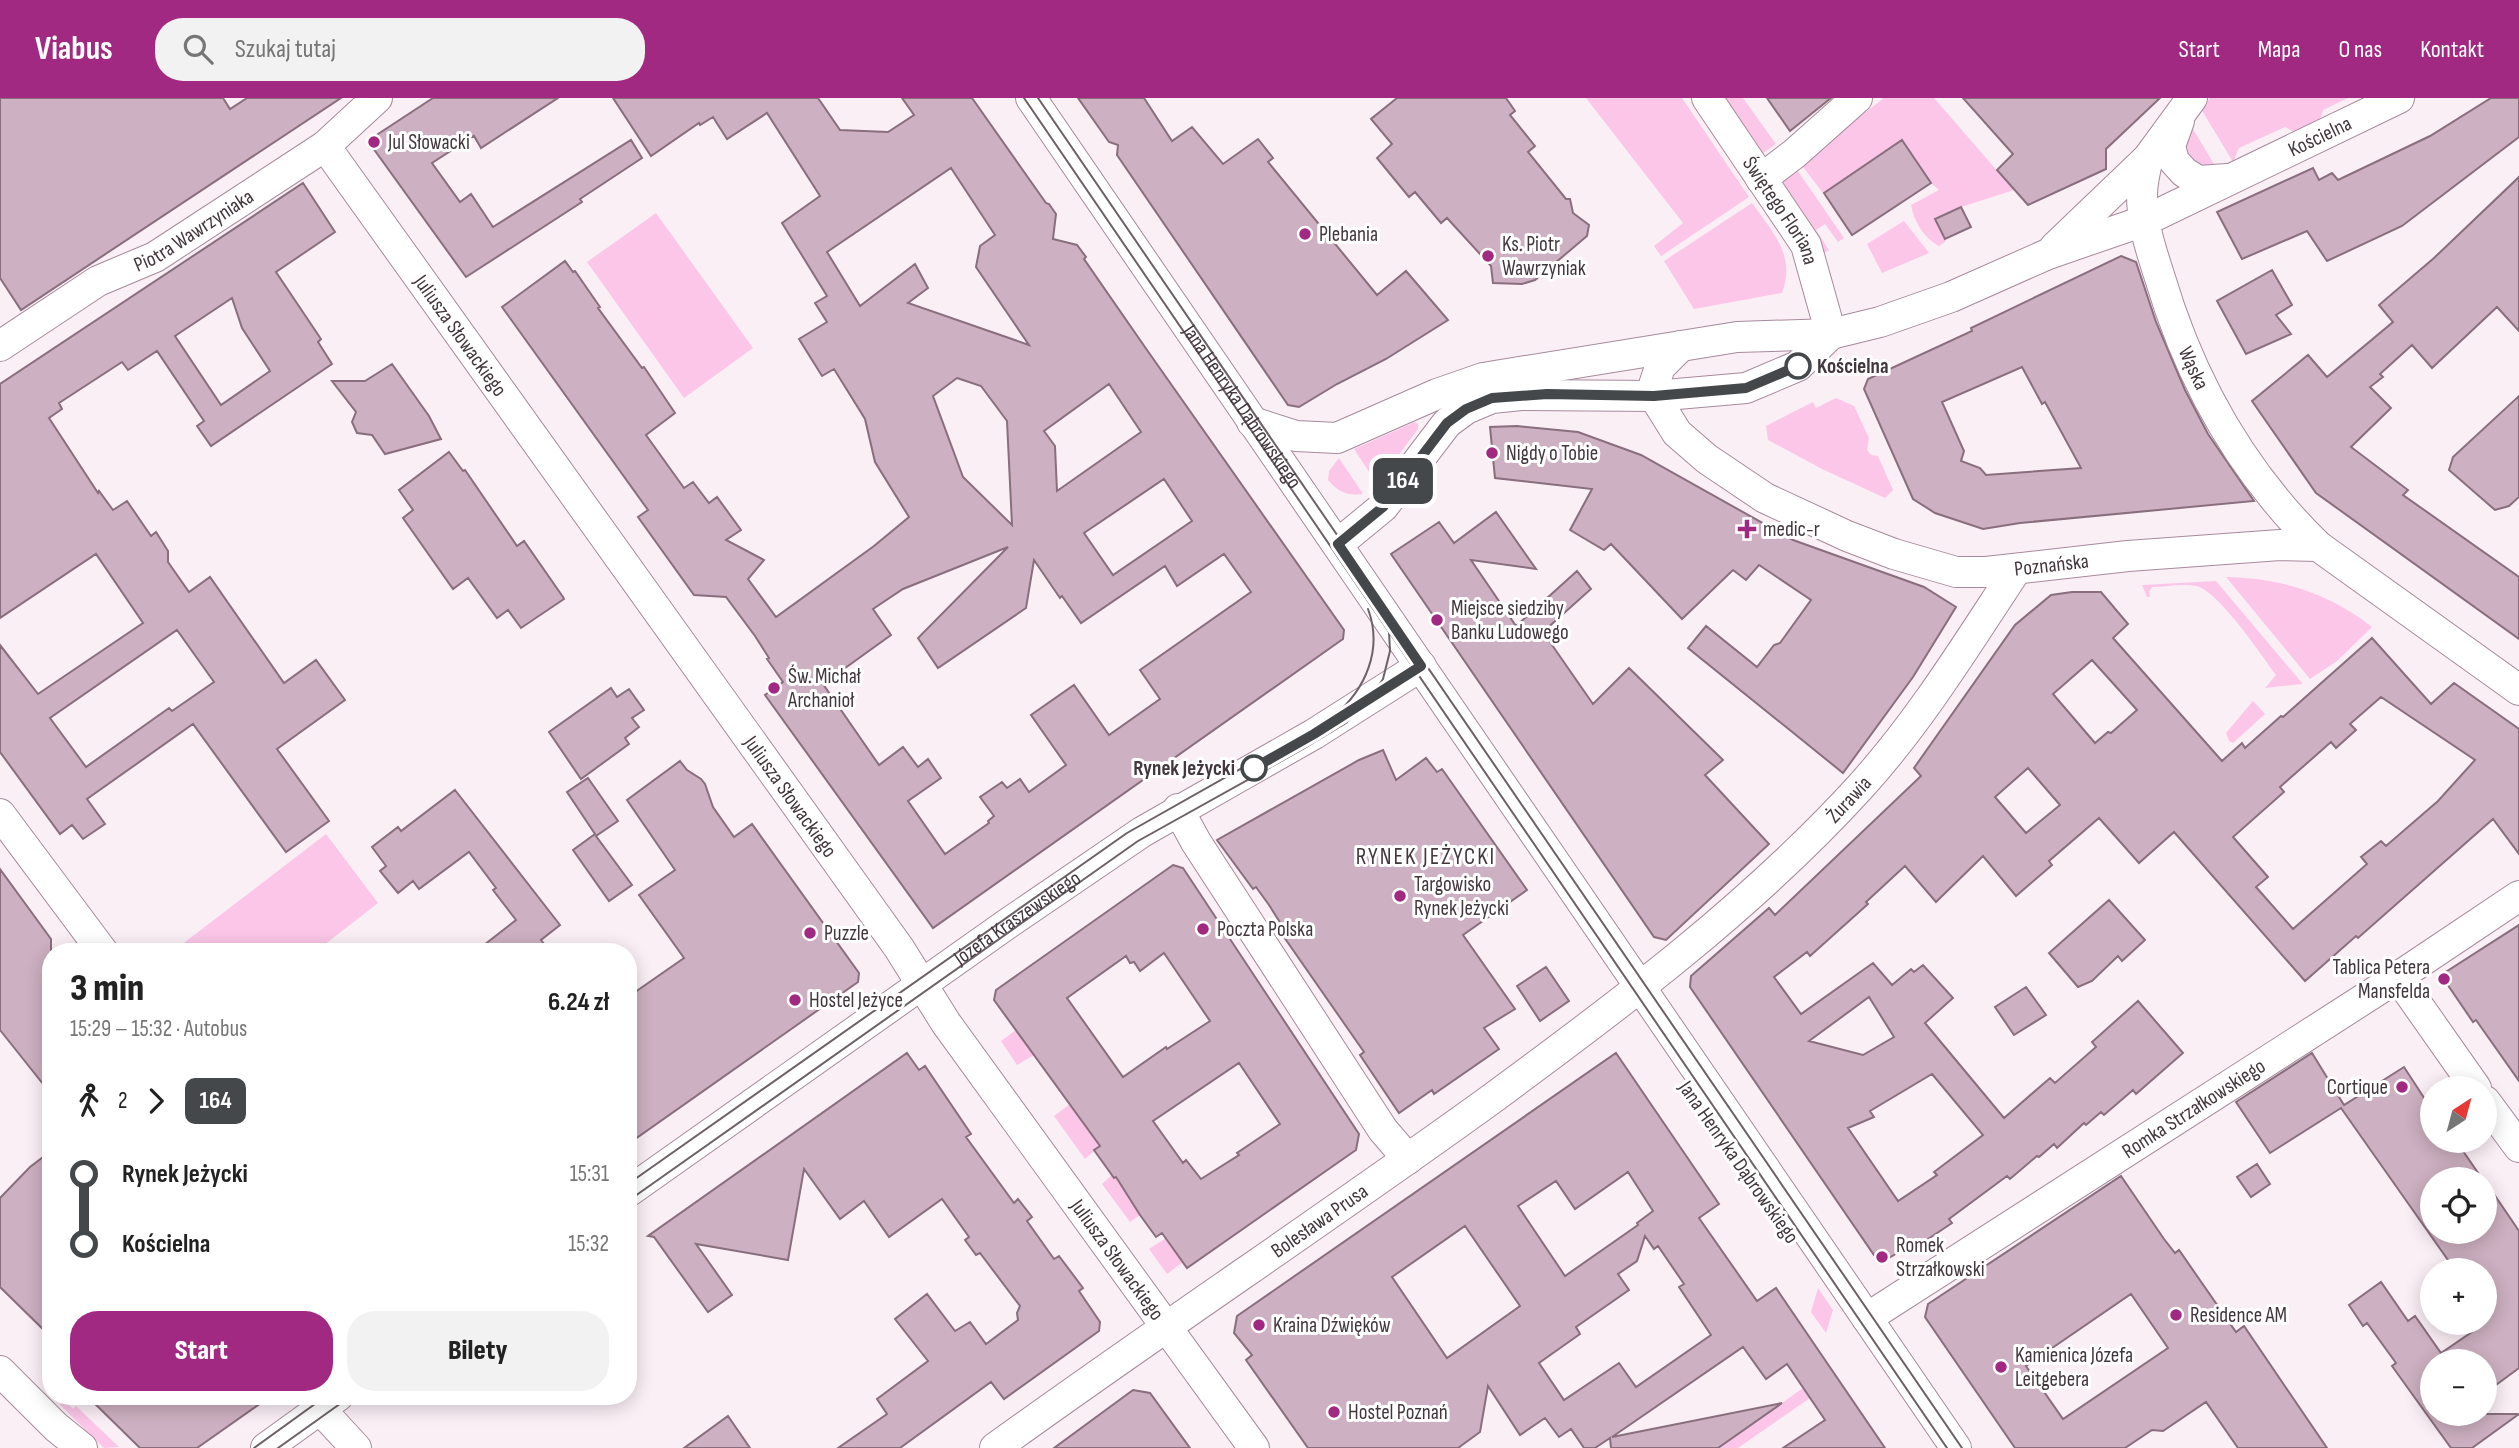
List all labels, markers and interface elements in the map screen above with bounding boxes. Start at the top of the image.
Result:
search box [155,18,645,81]
text: Viabus [35,29,113,69]
icon: search [179,30,217,68]
text: Szukaj tutaj [235,34,336,65]
text: Start [2179,35,2220,64]
text: Mapa [2258,35,2300,64]
text: O nas [2338,35,2382,64]
text: Kontakt [2420,35,2484,64]
street label: Kościelna [2284,111,2356,163]
place label: Jul Słowacki [387,130,470,155]
marker: Jul Słowacki [366,134,382,150]
street label: Świętego Floriana [1737,152,1823,267]
street label: Piotra Wawrzyniaka [130,184,258,277]
place label: Plebania [1319,222,1378,247]
marker: Plebania [1297,226,1313,242]
place label: Ks. Piotr Wawrzyniak [1502,232,1586,281]
marker: Ks. Piotr Wawrzyniak [1480,248,1496,264]
street label: Juliusza Słowackiego [408,269,512,401]
street label: Jana Henryka Dąbrowskiego [1177,319,1307,493]
street label: Wąska [2173,343,2214,394]
marker: Kościelna [1785,353,1811,379]
place label: Kościelna [1817,354,1888,379]
place label: Nigdy o Tobie [1506,441,1598,466]
marker: Nigdy o Tobie [1484,445,1500,461]
line badge: 164 [1363,458,1443,504]
text: 164 [1387,466,1419,495]
place label: medic-r [1763,517,1820,542]
marker: medic-r [1737,519,1757,539]
street label: Poznańska [2013,549,2090,582]
place label: Miejsce siedziby Banku Ludowego [1451,596,1569,645]
marker: Miejsce siedziby Banku Ludowego [1429,612,1445,628]
place label: Św. Michał Archanioł [787,664,861,713]
marker: Św. Michał Archanioł [766,680,782,696]
street label: Juliusza Słowackiego [738,730,842,862]
marker: Rynek Jeżycki [1241,755,1267,781]
place label: Rynek Jeżycki [1133,756,1235,781]
street label: Żurawia [1821,771,1877,828]
district label: RYNEK JEŻYCKI [1356,843,1496,871]
street label: Józefa Kraszewskiego [948,866,1086,971]
place label: Targowisko Rynek Jeżycki [1414,872,1509,921]
marker: Targowisko Rynek Jeżycki [1392,888,1408,904]
place label: Poczta Polska [1217,917,1313,942]
place label: Puzzle [824,921,869,946]
marker: Poczta Polska [1195,921,1211,937]
marker: Puzzle [802,925,818,941]
place label: Tablica Petera Mansfelda [2333,955,2430,1004]
text: 3 min [70,966,144,1011]
marker: Tablica Petera Mansfelda [2436,971,2452,987]
text: 6.24 zł [548,987,609,1018]
place label: Hostel Jeżyce [809,988,903,1013]
marker: Hostel Jeżyce [787,992,803,1008]
text: 15:29 – 15:32 · Autobus [70,1015,247,1043]
street label: Romka Strzałkowskiego [2117,1054,2270,1164]
street label: Jana Henryka Dąbrowskiego [1673,1075,1804,1248]
place label: Cortique [2327,1075,2388,1100]
north arrow [2420,1076,2497,1153]
map controls [2420,1076,2497,1426]
marker: Cortique [2394,1079,2410,1095]
icon: walk [70,1082,108,1120]
icon: forward [137,1082,175,1120]
text: 164 [199,1086,232,1115]
text: 2 [118,1087,127,1115]
text: Rynek Jeżycki [122,1159,248,1190]
text: 15:31 [570,1160,609,1188]
button: locate [2420,1167,2497,1244]
street label: Bolesława Prusa [1266,1179,1373,1263]
street label: Juliusza Słowackiego [1064,1194,1169,1325]
text: Kościelna [122,1229,210,1260]
text: 15:32 [568,1230,609,1258]
place label: Romek Strzałkowski [1896,1233,1985,1282]
marker: Romek Strzałkowski [1874,1249,1890,1265]
button: + [2420,1258,2497,1335]
place label: Residence AM [2190,1303,2287,1328]
marker: Residence AM [2168,1307,2184,1323]
button: Start [70,1311,333,1391]
button: Bilety [347,1311,609,1391]
place label: Kraina Dźwięków [1273,1313,1391,1338]
marker: Kraina Dźwięków [1251,1317,1267,1333]
place label: Kamienica Józefa Leitgebera [2015,1343,2133,1392]
button: − [2420,1349,2497,1426]
marker: Kamienica Józefa Leitgebera [1993,1359,2009,1375]
place label: Hostel Poznań [1348,1400,1448,1425]
marker: Hostel Poznań [1326,1404,1342,1420]

